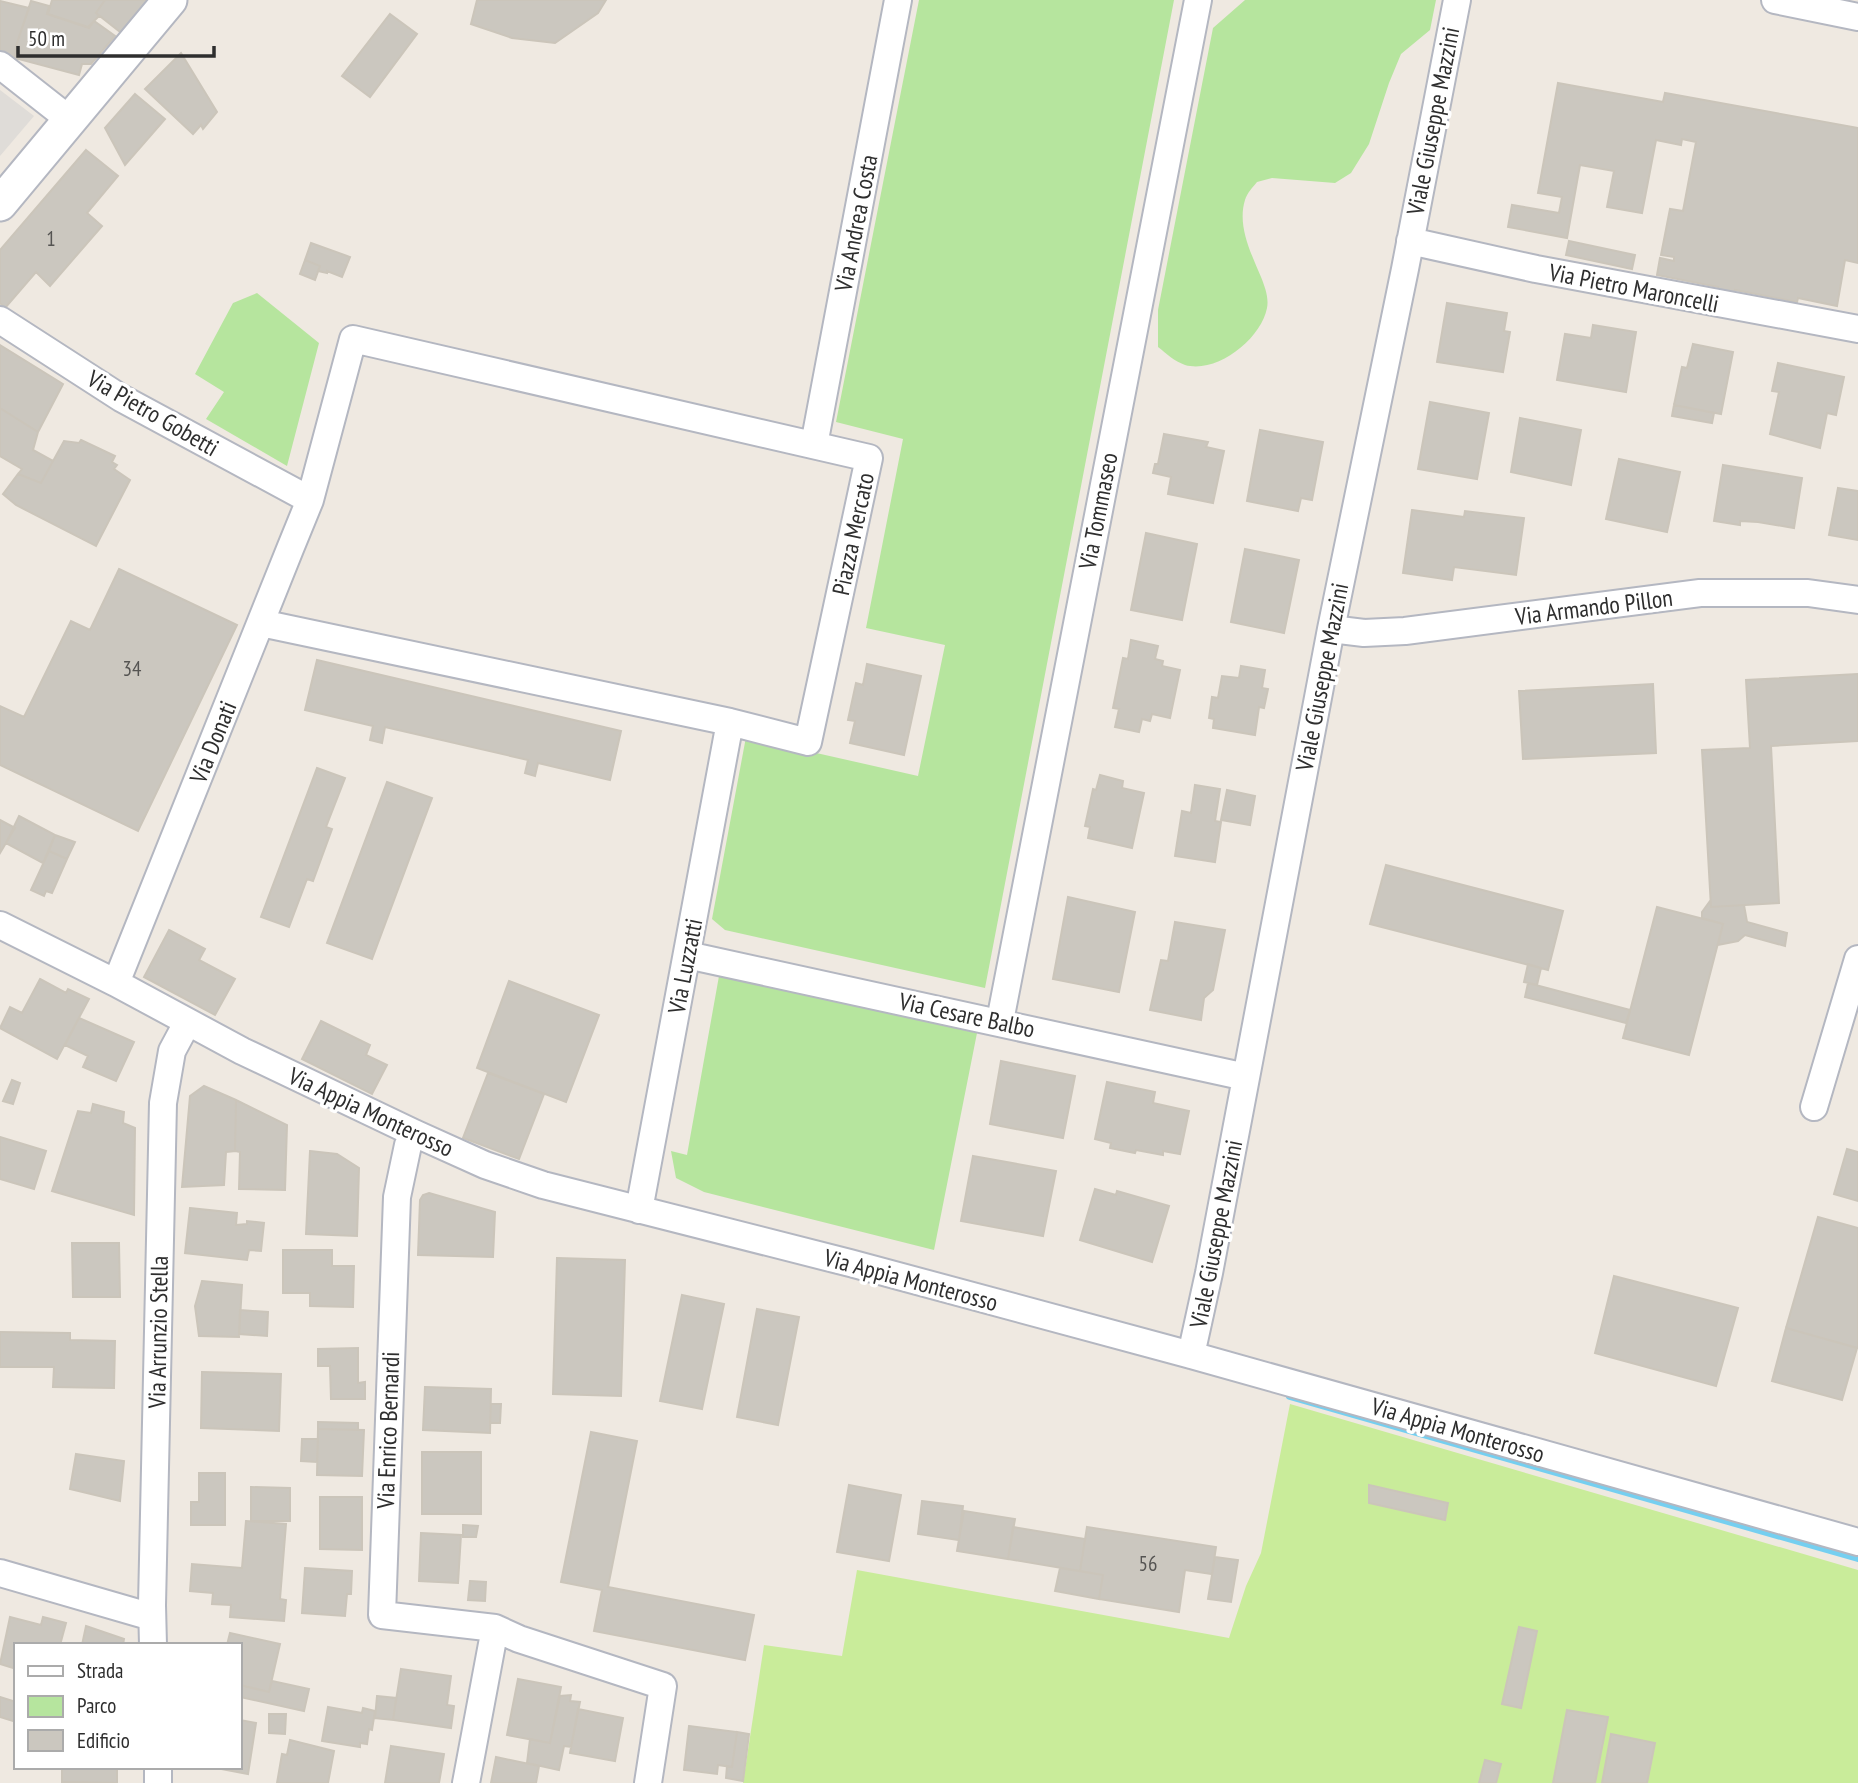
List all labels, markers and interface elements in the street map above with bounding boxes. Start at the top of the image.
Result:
scale bar [18,14,214,58]
street label: Viale Giuseppe Mazzini [1399,24,1466,219]
text: 50 m [28,25,65,52]
street label: Via Andrea Costa [827,152,884,295]
house number: 1 [46,225,56,252]
street label: Via Pietro Maroncelli [1545,256,1722,320]
street label: Via Pietro Gobetti [81,362,224,463]
street label: Via Tommaseo [1071,450,1124,573]
street label: Piazza Mercato [825,470,881,598]
street label: Viale Giuseppe Mazzini [1288,580,1355,775]
street label: Via Armando Pillon [1513,582,1674,632]
house number: 34 [123,655,142,682]
street label: Via Donati [182,696,243,789]
street label: Via Luzzatti [660,916,709,1017]
street label: Via Cesare Balbo [895,985,1038,1044]
street label: Via Appia Monterosso [283,1060,458,1164]
street label: Viale Giuseppe Mazzini [1182,1137,1249,1332]
street label: Via Appia Monterosso [820,1242,1001,1318]
street label: Via Arrunzio Stella [141,1255,175,1410]
street label: Via Enrico Bernardi [370,1351,406,1510]
street label: Via Appia Monterosso [1367,1390,1548,1470]
house number: 56 [1139,1550,1157,1577]
legend [14,1643,242,1769]
text: Strada [77,1657,123,1684]
text: Parco [77,1692,116,1719]
text: Edificio [77,1727,130,1754]

